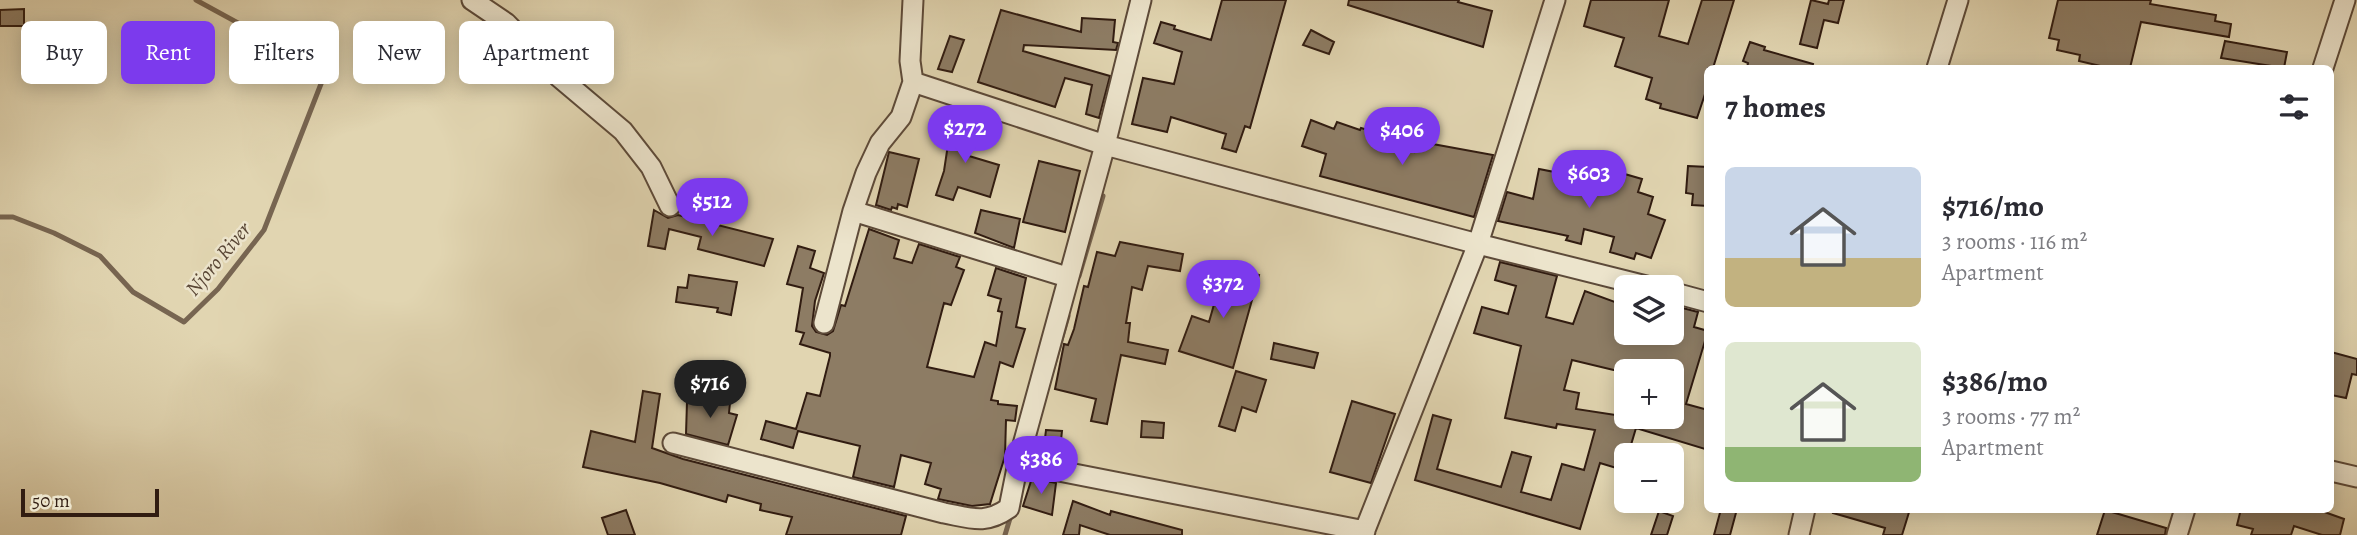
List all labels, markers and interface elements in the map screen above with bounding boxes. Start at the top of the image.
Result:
chip: Buy [21,21,107,84]
chip: Rent [121,21,215,84]
chip: Filters [229,21,339,84]
chip: New [353,21,445,84]
chip: Apartment [459,21,614,84]
text: 7 homes [1725,87,1826,127]
icon: filters [2275,88,2313,126]
pin: $272 [924,106,1006,165]
pin: $406 [1361,108,1443,167]
text: $272 [944,112,986,143]
text: $406 [1380,114,1424,145]
pin: $603 [1548,150,1630,210]
text: $603 [1568,157,1610,188]
pin: $512 [671,178,753,238]
text: $512 [692,185,732,216]
text: $716/mo [1942,186,2044,226]
icon: home [1781,195,1865,279]
water label: Njoro River [179,216,258,302]
text: 3 rooms · 116 m² [1942,226,2087,257]
text: Apartment [1942,257,2044,288]
pin: $372 [1182,260,1264,320]
text: $372 [1202,267,1244,298]
map controls [1614,275,1684,513]
button: layers [1614,275,1684,345]
button: + [1614,359,1684,429]
pin: $716 [669,360,751,420]
text: $386/mo [1942,361,2048,401]
text: $716 [690,367,730,398]
icon: home [1781,370,1865,454]
text: 3 rooms · 77 m² [1942,401,2080,432]
text: Apartment [1942,432,2044,463]
pin: $386 [1000,436,1082,496]
text: $386 [1020,443,1062,474]
button: − [1614,443,1684,513]
scale bar [21,486,159,518]
text: 50 m [32,488,70,514]

